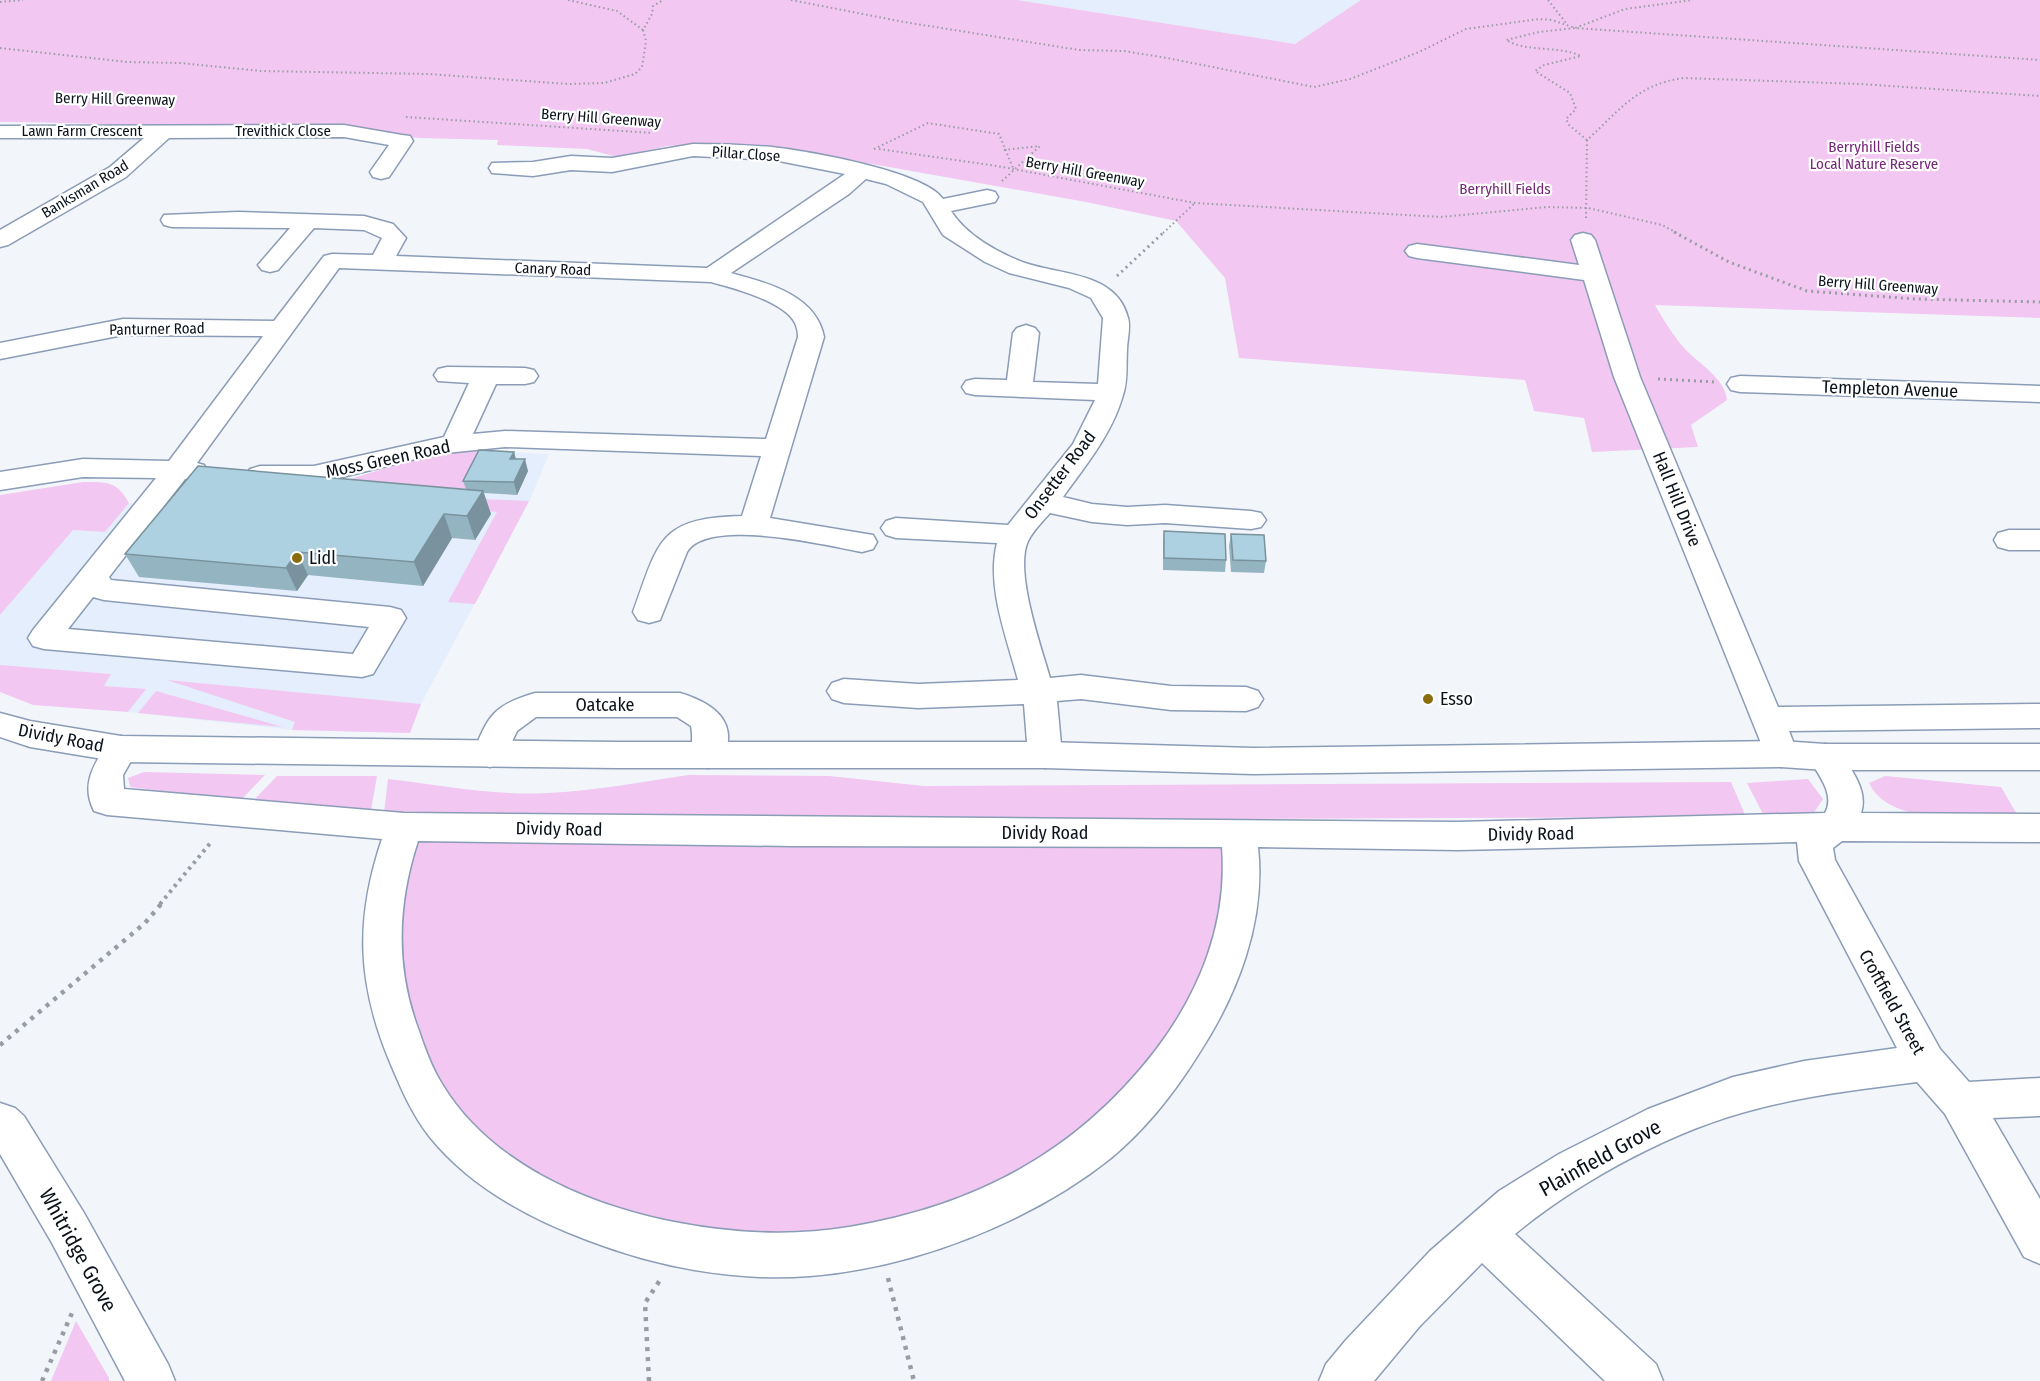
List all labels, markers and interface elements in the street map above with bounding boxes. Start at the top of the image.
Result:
street label: Berry Hill Greenway [55,89,176,109]
street label: Berry Hill Greenway [540,105,662,131]
street label: Lawn Farm Crescent [22,122,142,140]
street label: Trevithick Close [235,122,331,140]
park label: Berryhill Fields Local Nature Reserve [1810,138,1938,173]
street label: Pillar Close [711,143,781,165]
street label: Berry Hill Greenway [1024,153,1146,191]
street label: Banksman Road [38,156,132,222]
park label: Berryhill Fields [1459,180,1551,198]
street label: Canary Road [514,259,592,279]
street label: Berry Hill Greenway [1817,272,1939,298]
street label: Panturner Road [109,319,205,339]
street label: Templeton Avenue [1822,376,1958,402]
street label: Onsetter Road [1019,426,1101,524]
street label: Moss Green Road [324,435,452,483]
street label: Hall Hill Drive [1648,448,1706,550]
place label: Lidl [309,547,336,569]
marker: Lidl [290,551,304,565]
place label: Esso [1440,688,1473,710]
marker: Esso [1421,692,1435,706]
street label: Oatcake [575,694,635,716]
street label: Dividy Road [16,719,106,757]
street label: Dividy Road [515,817,603,841]
street label: Dividy Road [1002,822,1088,844]
street label: Dividy Road [1487,822,1575,846]
street label: Croftfield Street [1854,946,1930,1058]
street label: Plainfield Grove [1535,1114,1665,1202]
street label: Whitridge Grove [33,1184,123,1316]

